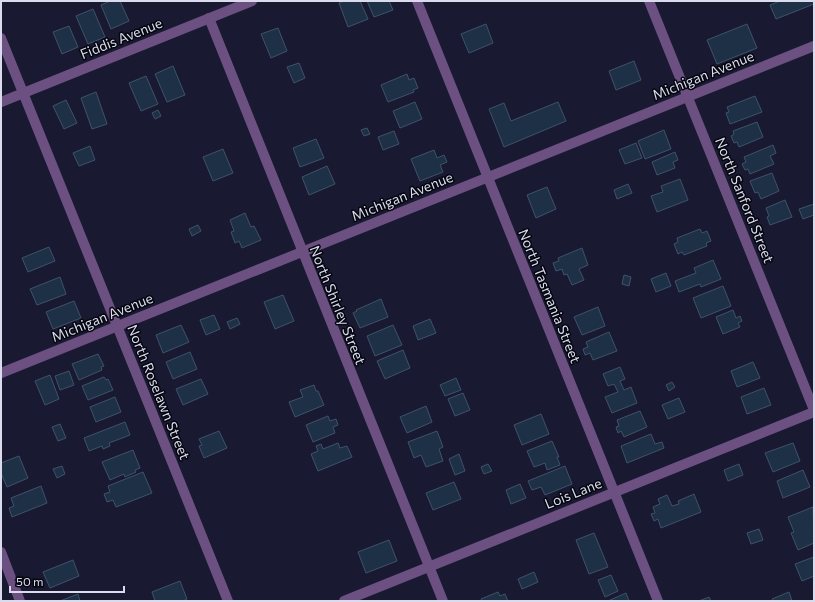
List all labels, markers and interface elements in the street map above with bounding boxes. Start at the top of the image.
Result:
street label: Fiddis Avenue [77,14,165,62]
street label: Michigan Avenue [650,47,756,103]
street label: North Sanford Street [712,135,778,265]
street label: Michigan Avenue [349,168,455,224]
street label: North Tasmania Street [515,226,585,366]
street label: North Shirley Street [306,243,370,367]
street label: Michigan Avenue [49,289,155,345]
street label: North Roselawn Street [124,322,194,462]
street label: Lois Lane [542,474,604,512]
scale bar [10,568,124,594]
text: 50 m [16,574,44,588]

